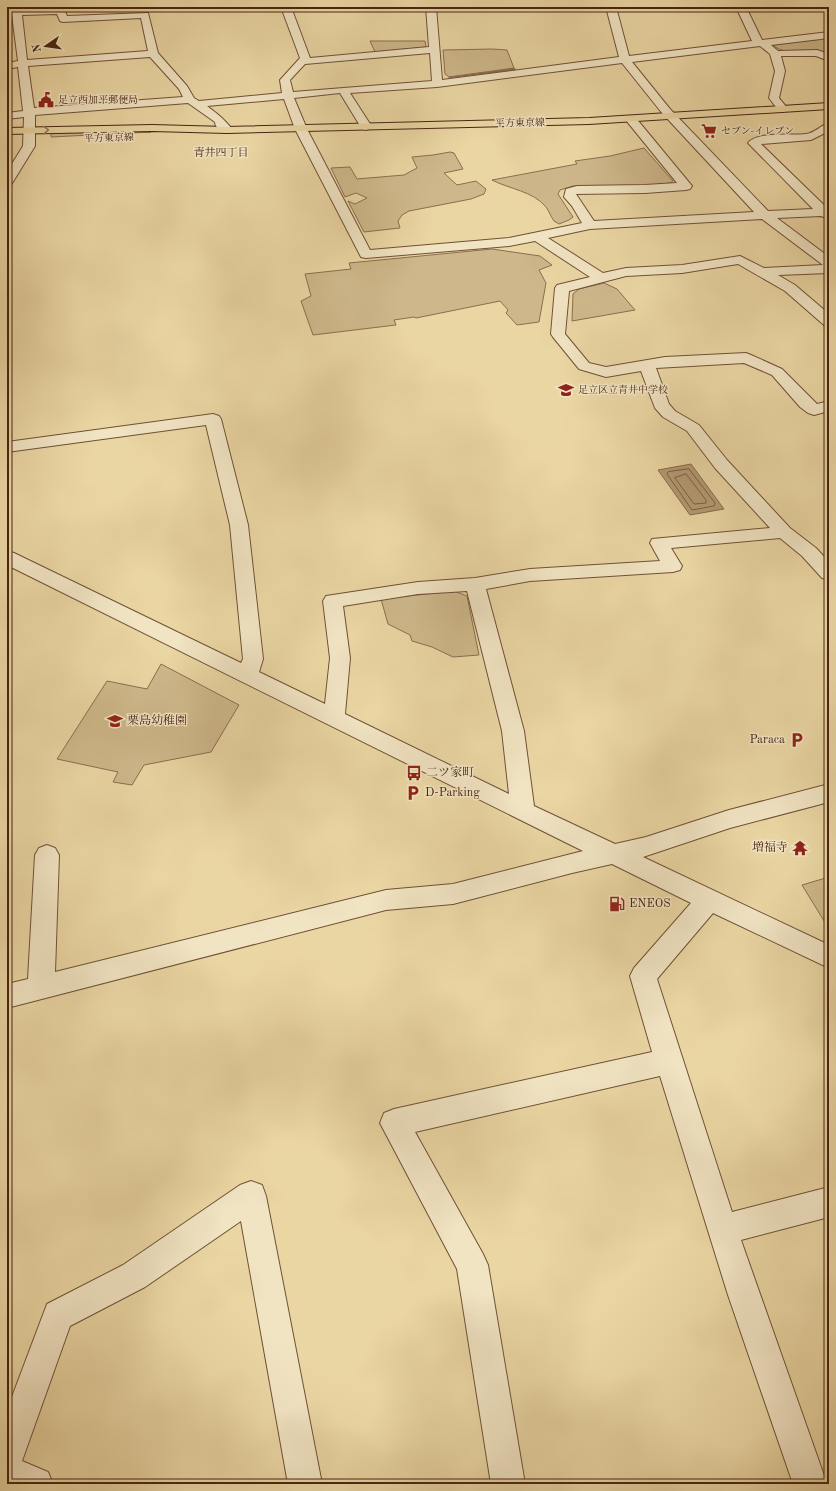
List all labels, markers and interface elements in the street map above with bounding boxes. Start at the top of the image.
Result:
north arrow [26,26,66,66]
text: N [31,42,44,53]
public building icon: 足立西加平郵便局 [37,91,55,109]
place label: 足立西加平郵便局 [58,94,138,105]
street label: 平方東京線 [495,117,545,128]
supermarket icon: セブン-イレブン [700,122,718,140]
place label: セブン-イレブン [721,125,794,136]
one-way arrow [43,126,49,134]
street label: 平方東京線 [84,131,134,144]
district label: 青井四丁目 [194,146,249,159]
school or university icon: 足立区立青井中学校 [557,381,575,399]
place label: 足立区立青井中学校 [578,384,668,395]
school or university icon: 栗島幼稚園 [106,712,124,730]
place label: 栗島幼稚園 [127,713,187,727]
parking icon: Paraca [788,731,806,749]
place label: Paraca [749,734,785,746]
bus stop icon: 二ツ家町 [405,764,423,782]
place label: 二ツ家町 [426,765,474,779]
parking icon: D-Parking [404,784,422,802]
place label: D-Parking [425,787,480,799]
temple icon: 増福寺 [791,839,809,857]
place label: 増福寺 [752,840,788,854]
fuel station icon: ENEOS [608,895,626,913]
place label: ENEOS [629,898,671,910]

